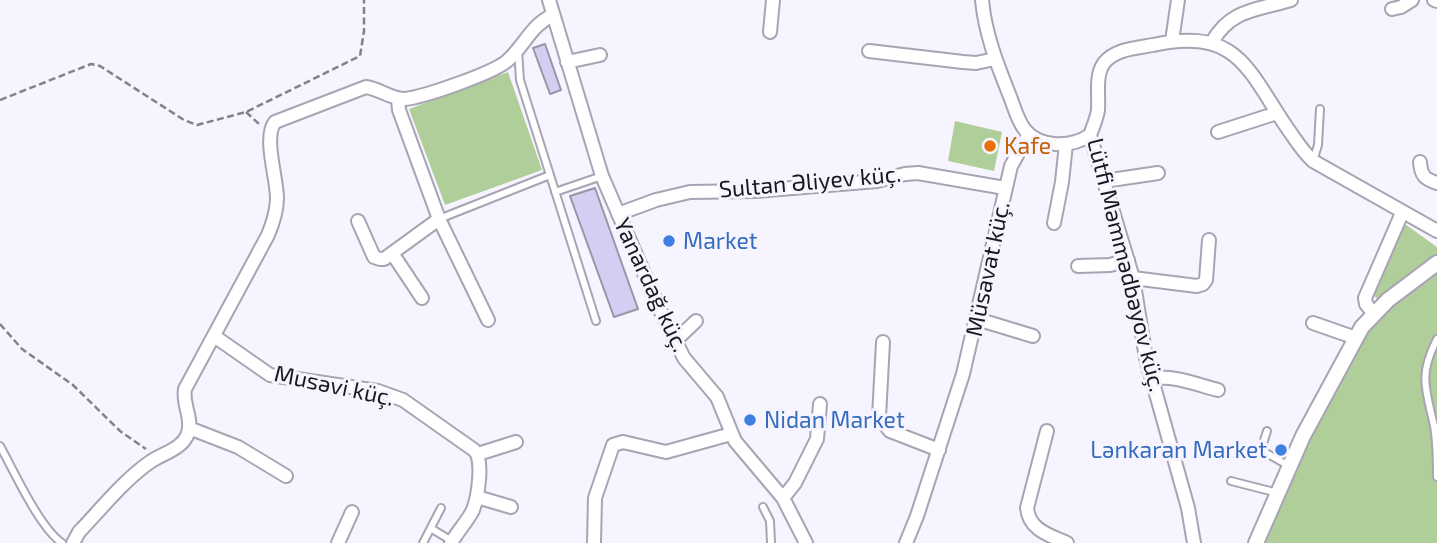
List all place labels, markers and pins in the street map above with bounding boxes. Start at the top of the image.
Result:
place label: Kafe [1004,132,1051,160]
marker: Kafe [982,138,998,154]
place label: Market [683,227,757,255]
marker: Market [661,233,677,249]
place label: Nidan Market [764,406,905,434]
marker: Nidan Market [742,412,758,428]
place label: Lənkaran Market [1090,436,1267,464]
marker: Lənkaran Market [1273,442,1289,458]

